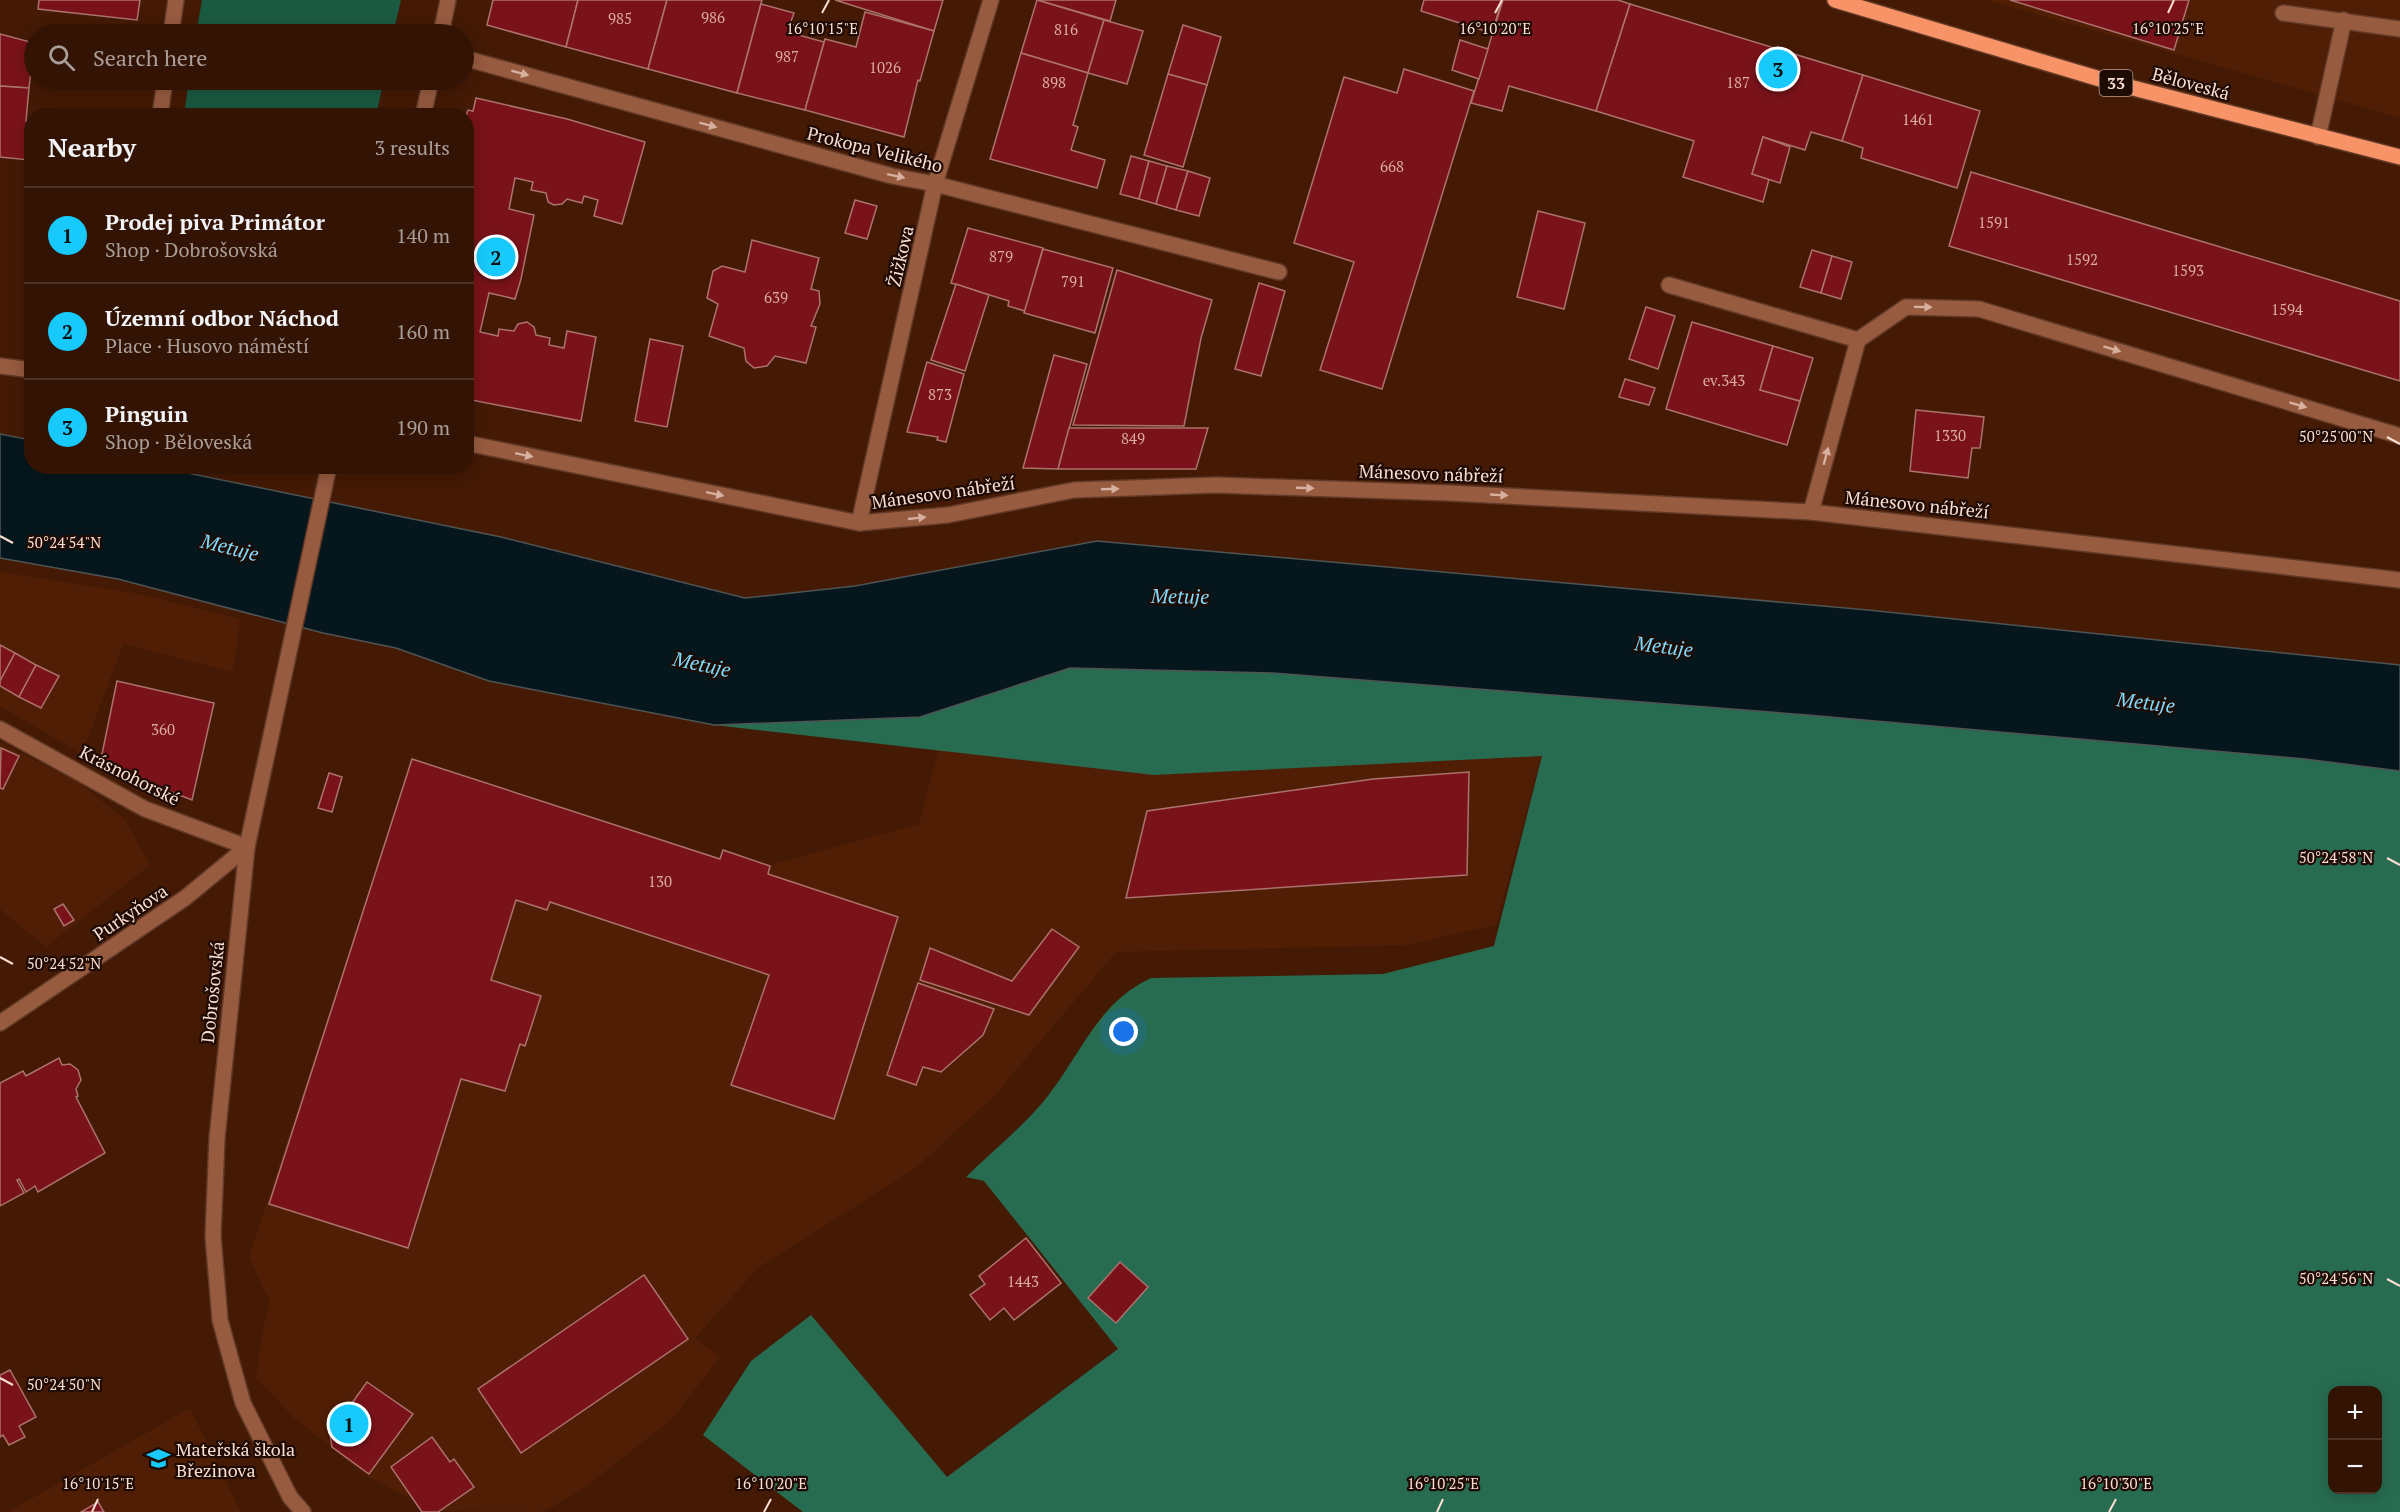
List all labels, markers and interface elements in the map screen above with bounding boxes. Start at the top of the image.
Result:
house number: 986 [701,7,725,27]
house number: 985 [608,8,632,28]
text: 16°10'15"E [786,18,858,38]
text: 16°10'20"E [1459,18,1531,38]
text: 16°10'25"E [2132,18,2204,38]
house number: 816 [1054,19,1078,39]
search box [24,24,474,90]
icon: search [45,41,78,74]
text: Search here [93,43,207,72]
house number: 987 [775,46,799,66]
pin: 3 [1758,46,1798,92]
house number: 1026 [869,57,901,77]
street label: Běloveská [2150,61,2232,105]
one-way arrow [511,69,529,79]
road number: 33 [2100,70,2132,96]
house number: 898 [1042,72,1066,92]
house number: 187 [1726,72,1750,92]
house number: 1461 [1902,109,1934,129]
one-way arrow [699,121,717,130]
street label: Prokopa Velikého [805,121,945,177]
text: Nearby [48,130,136,164]
text: 3 results [375,134,450,161]
house number: 668 [1380,156,1404,176]
one-way arrow [887,172,906,181]
text: Prodej piva Primátor [105,207,325,236]
house number: 1591 [1978,212,2010,232]
text: 1 [62,222,73,249]
text: 140 m [396,222,450,249]
street label: Žižkova [881,223,919,289]
pin: 2 [476,234,516,280]
text: Shop · Dobrošovská [105,236,278,263]
house number: 879 [989,246,1013,266]
house number: 1592 [2066,249,2098,269]
house number: 1593 [2172,260,2204,280]
house number: 791 [1061,271,1085,291]
house number: 639 [764,287,788,307]
house number: 1594 [2271,299,2303,319]
one-way arrow [1913,302,1932,312]
text: Územní odbor Náchod [105,303,339,332]
text: 2 [62,318,73,345]
text: 160 m [396,318,450,345]
text: Place · Husovo náměstí [105,332,309,359]
one-way arrow [2103,345,2121,354]
house number: ev.343 [1703,370,1745,390]
house number: 873 [928,384,952,404]
text: Pinguin [105,399,188,428]
one-way arrow [2289,401,2307,410]
text: 3 [62,414,73,441]
text: 190 m [396,414,450,441]
house number: 1330 [1934,425,1966,445]
text: 50°25'00"N [2299,426,2373,446]
text: Shop · Běloveská [105,428,252,455]
house number: 849 [1121,428,1145,448]
one-way arrow [1822,447,1832,465]
one-way arrow [515,451,534,460]
street label: Mánesovo nábřeží [1358,458,1504,488]
street label: Mánesovo nábřeží [870,470,1017,514]
one-way arrow [1100,484,1119,494]
one-way arrow [1295,484,1314,493]
street label: Mánesovo nábřeží [1844,485,1991,524]
one-way arrow [706,490,725,499]
one-way arrow [1490,491,1509,500]
one-way arrow [908,513,927,523]
water label: Metuje [197,527,262,567]
text: 50°24'54"N [27,532,101,552]
water label: Metuje [1150,582,1209,610]
water label: Metuje [1632,629,1695,663]
water label: Metuje [670,645,733,683]
water label: Metuje [2114,685,2177,719]
house number: 360 [151,719,175,739]
street label: Krásnohorské [76,739,184,811]
text: 50°24'58"N [2299,847,2373,867]
house number: 130 [648,871,672,891]
street label: Purkyňova [88,878,172,946]
street label: Dobrošovská [195,940,229,1044]
text: 50°24'52"N [27,953,101,973]
your location [1109,1017,1138,1046]
text: 50°24'56"N [2299,1268,2373,1288]
house number: 1443 [1007,1271,1039,1291]
text: 50°24'50"N [27,1374,101,1394]
map controls [2328,1386,2382,1494]
button: + [2328,1386,2382,1440]
pin: 1 [330,1402,368,1446]
place label: Mateřská škola Březinova [176,1437,295,1482]
button: − [2328,1440,2382,1494]
school or university icon: Mateřská škola Březinova [145,1446,171,1472]
text: 16°10'15"E [62,1473,134,1493]
text: 16°10'20"E [735,1473,807,1493]
text: 16°10'25"E [1407,1473,1479,1493]
text: 16°10'30"E [2080,1473,2152,1493]

